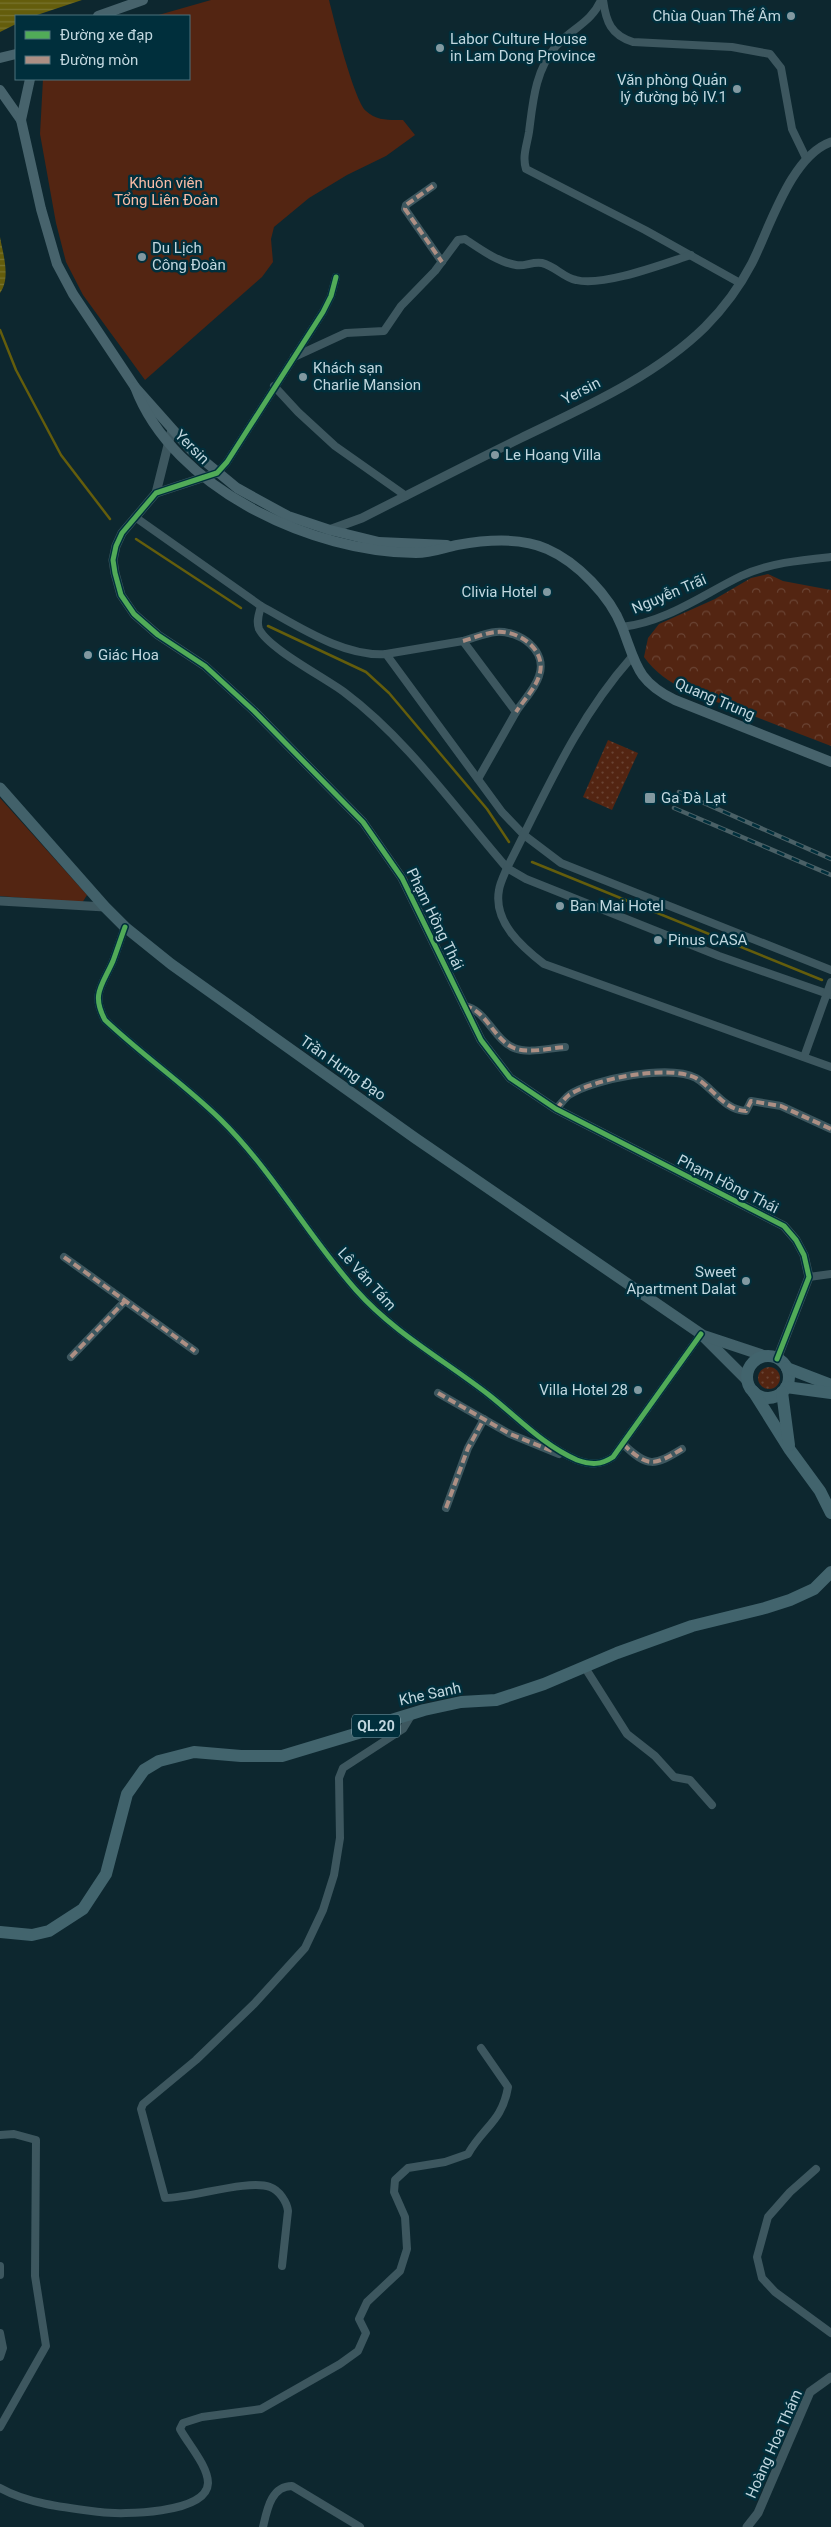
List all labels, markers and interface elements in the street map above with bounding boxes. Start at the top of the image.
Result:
place label: Chùa Quan Thế Âm [653,7,781,25]
marker: Chùa Quan Thế Âm [785,10,797,22]
legend [15,15,190,80]
text: Đường xe đạp [60,26,153,44]
place label: Labor Culture House in Lam Dong Province [450,30,595,65]
marker: Labor Culture House in Lam Dong Province [434,42,446,54]
text: Đường mòn [60,51,138,69]
place label: Văn phòng Quản lý đường bộ IV.1 [617,71,727,106]
marker: Văn phòng Quản lý đường bộ IV.1 [731,83,743,95]
park label: Khuôn viên Tổng Liên Đoàn [114,174,218,209]
place label: Du Lịch Công Đoàn [152,239,226,274]
marker: Du Lịch Công Đoàn [136,251,148,263]
place label: Khách sạn Charlie Mansion [313,359,421,394]
marker: Khách sạn Charlie Mansion [297,371,309,383]
street label: Yersin [559,374,603,408]
street label: Yersin [171,426,213,468]
place label: Le Hoang Villa [505,446,601,464]
marker: Le Hoang Villa [489,449,501,461]
street label: Nguyễn Trãi [629,570,709,618]
place label: Clivia Hotel [461,583,537,601]
marker: Clivia Hotel [541,586,553,598]
place label: Giác Hoa [98,646,159,664]
marker: Giác Hoa [82,649,94,661]
street label: Quang Trung [672,674,758,724]
place label: Ga Đà Lạt [661,789,726,807]
marker: Ga Đà Lạt [643,791,657,805]
street label: Phạm Hồng Thái [403,865,467,973]
place label: Ban Mai Hotel [570,897,664,915]
marker: Ban Mai Hotel [554,900,566,912]
place label: Pinus CASA [668,931,748,949]
marker: Pinus CASA [652,934,664,946]
street label: Trần Hưng Đạo [297,1032,389,1104]
street label: Phạm Hồng Thái [674,1151,782,1217]
street label: Lê Văn Tám [334,1244,400,1314]
place label: Sweet Apartment Dalat [627,1263,736,1298]
marker: Sweet Apartment Dalat [740,1275,752,1287]
place label: Villa Hotel 28 [539,1381,628,1399]
marker: Villa Hotel 28 [632,1384,644,1396]
street label: Khe Sanh [397,1679,463,1709]
road number: QL.20 [352,1714,400,1738]
street label: Hoàng Hoa Thám [742,2387,806,2501]

